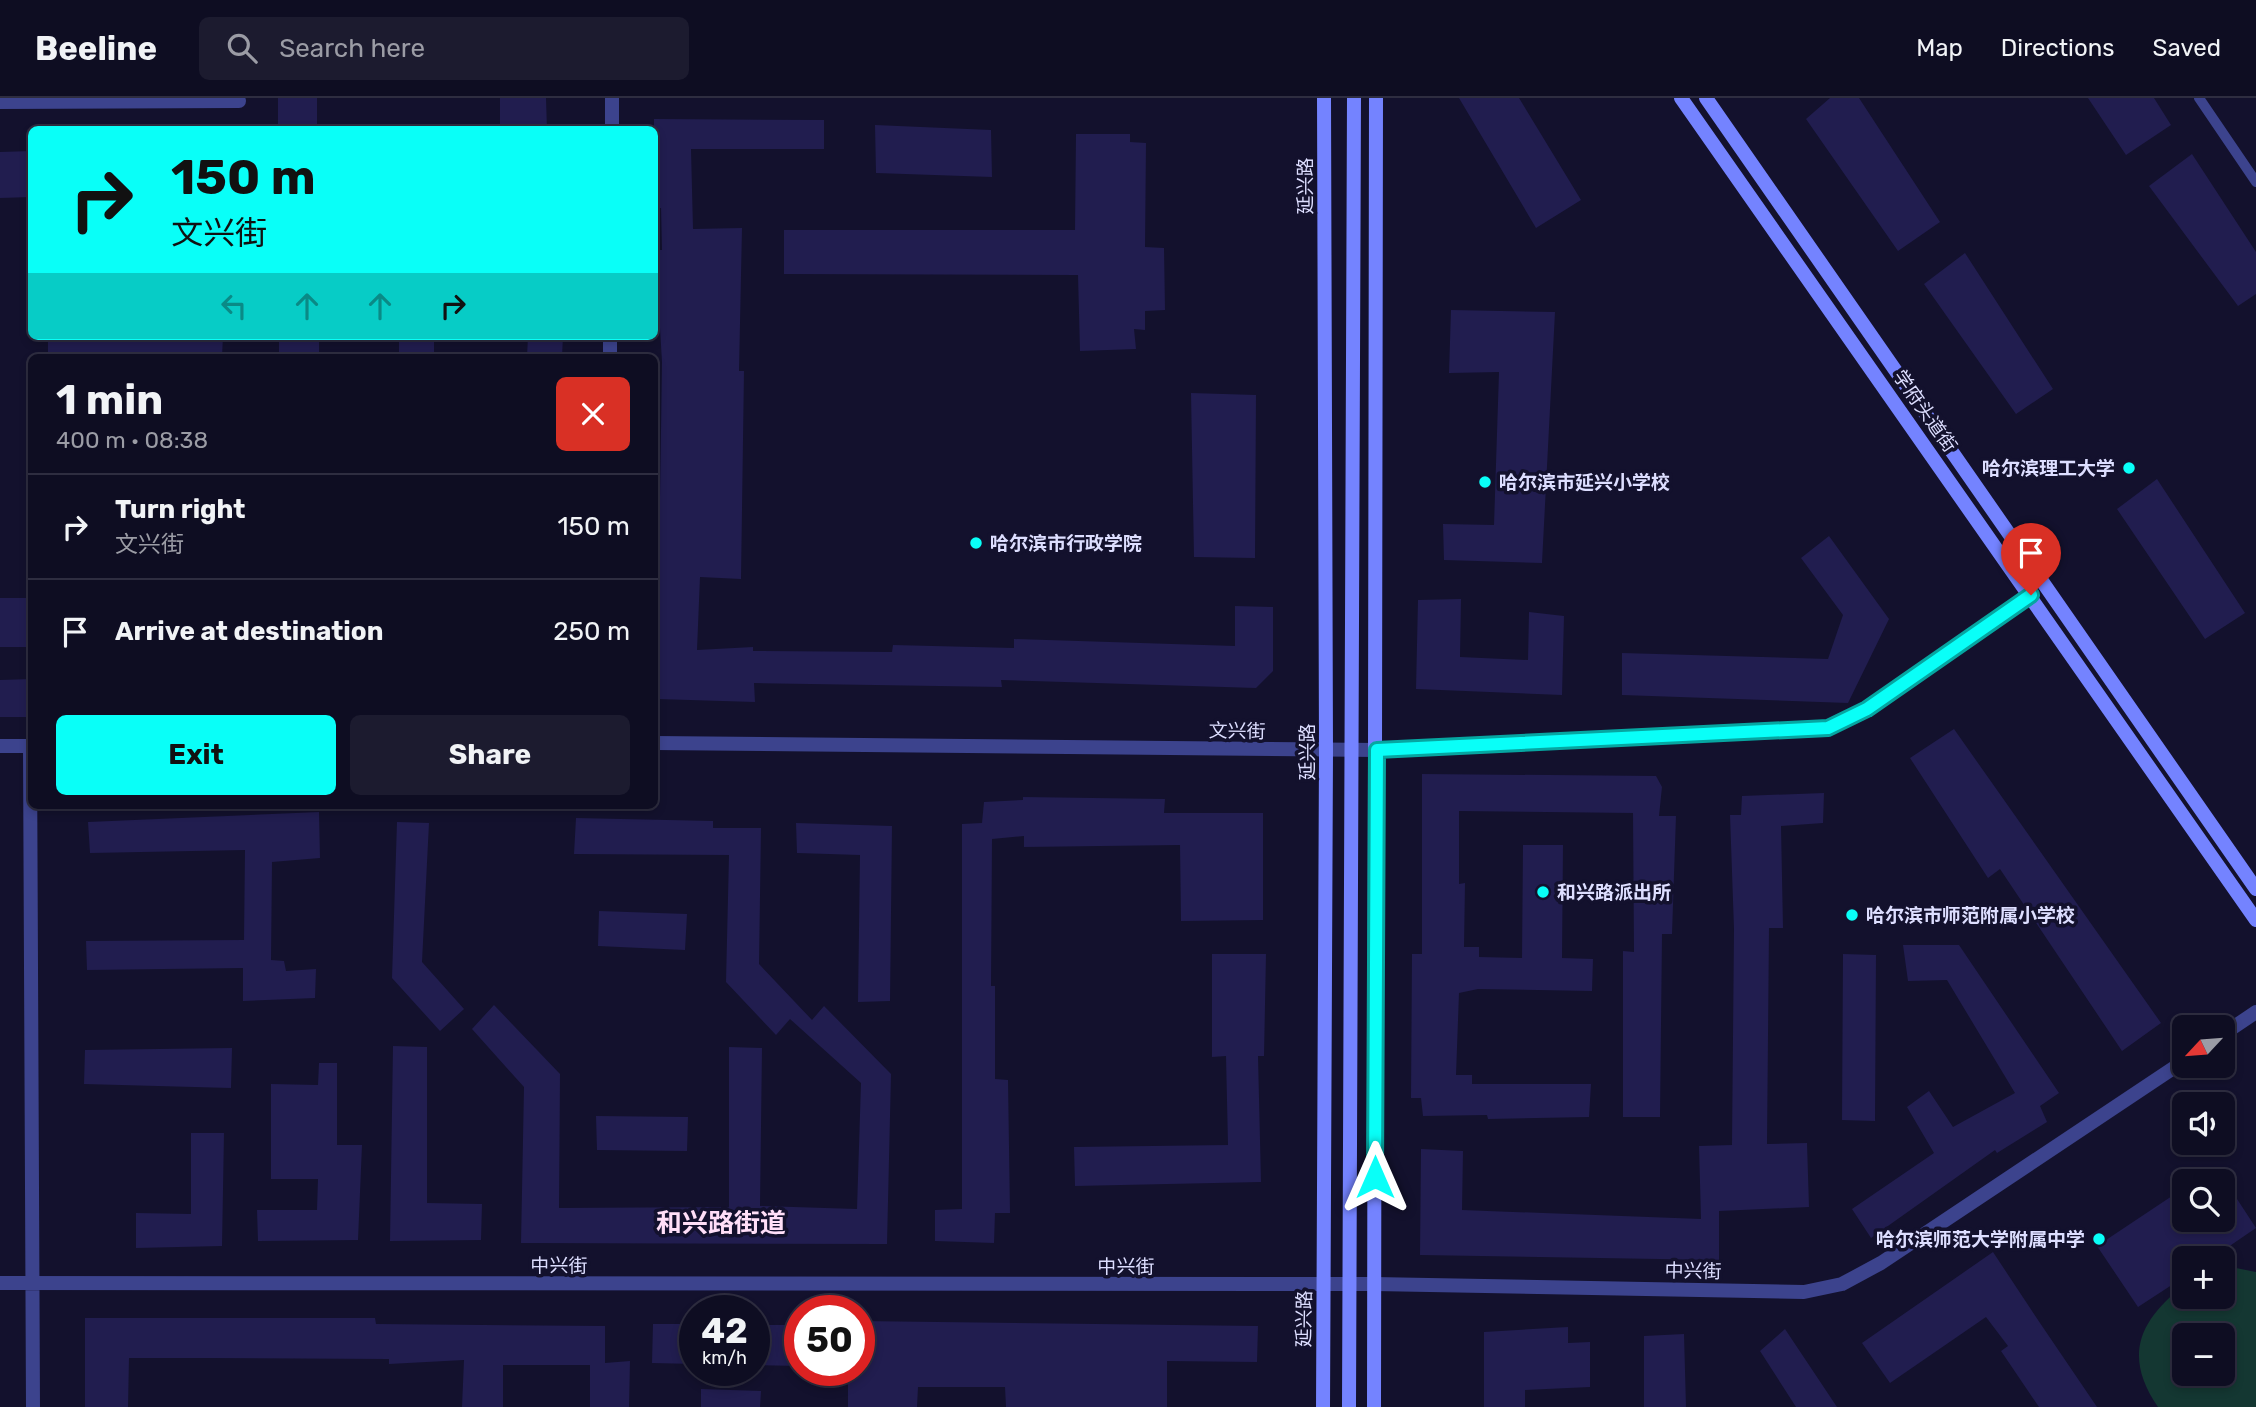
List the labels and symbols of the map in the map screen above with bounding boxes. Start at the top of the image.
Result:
street label: 延兴路 [1294,157,1317,215]
street label: 学府头道街 [1888,365,1962,457]
place label: 哈尔滨理工大学 [1982,457,2115,480]
marker: 哈尔滨理工大学 [2121,460,2137,476]
place label: 哈尔滨市延兴小学校 [1499,471,1670,494]
marker: 哈尔滨市延兴小学校 [1477,474,1493,490]
pin [2001,523,2061,595]
place label: 哈尔滨市行政学院 [990,532,1142,555]
marker: 哈尔滨市行政学院 [968,535,984,551]
street label: 文兴街 [1208,719,1266,743]
street label: 延兴路 [1296,723,1319,781]
place label: 和兴路派出所 [1557,881,1671,904]
marker: 和兴路派出所 [1535,884,1551,900]
place label: 哈尔滨市师范附属小学校 [1866,904,2075,927]
marker: 哈尔滨市师范附属小学校 [1844,907,1860,923]
north arrow [2172,1015,2235,1078]
position arrow [1338,1140,1412,1214]
district label: 和兴路街道 [656,1208,786,1239]
place label: 哈尔滨师范大学附属中学 [1876,1228,2085,1251]
marker: 哈尔滨师范大学附属中学 [2091,1231,2107,1247]
street label: 中兴街 [530,1254,588,1277]
street label: 中兴街 [1097,1255,1155,1278]
street label: 中兴街 [1664,1259,1722,1283]
street label: 延兴路 [1292,1290,1316,1348]
speed limit sign: 50 [784,1295,875,1386]

